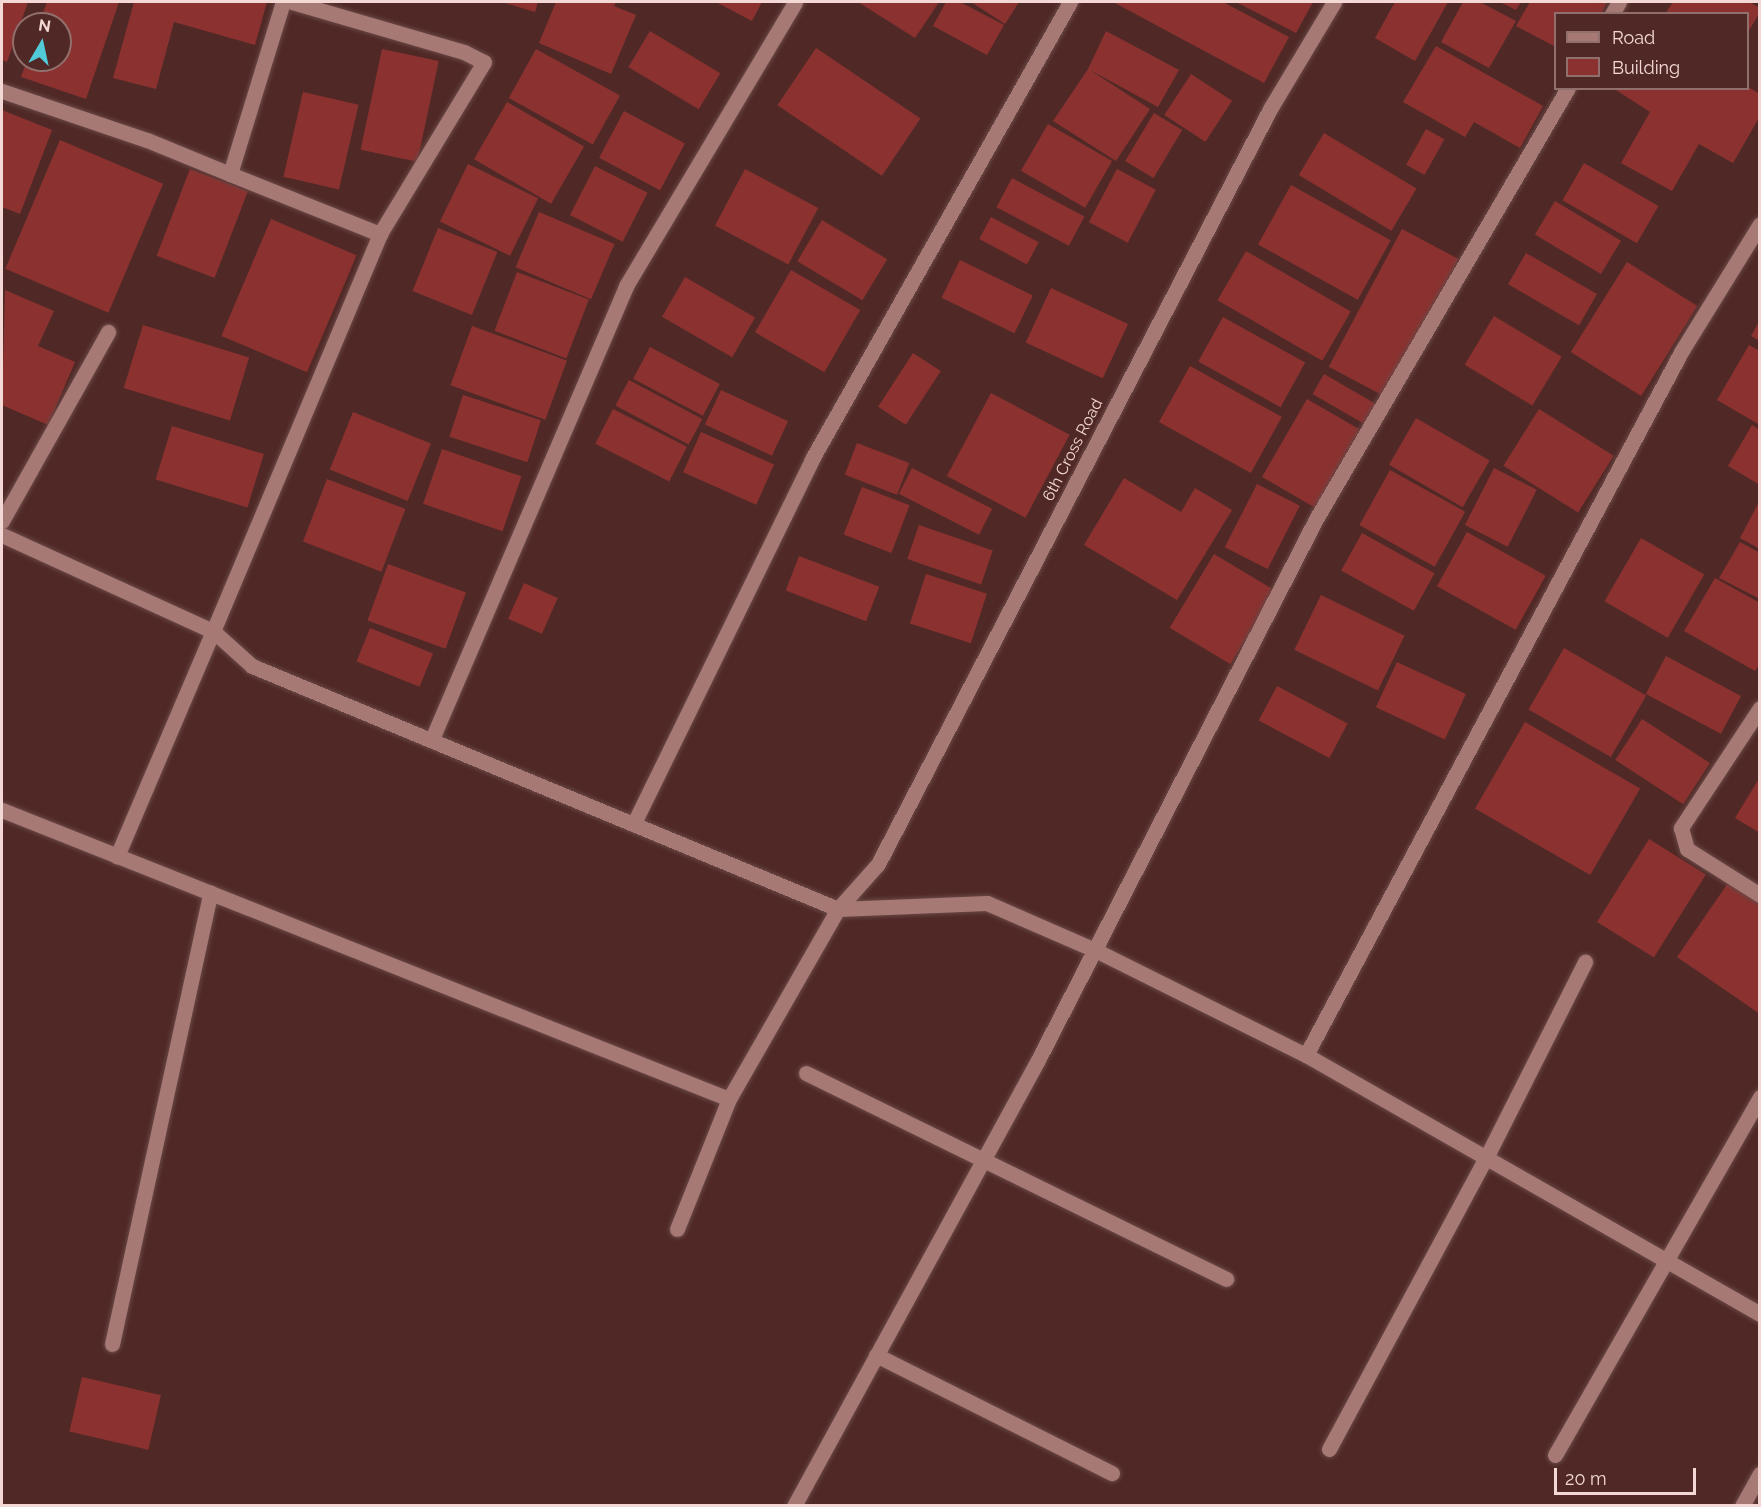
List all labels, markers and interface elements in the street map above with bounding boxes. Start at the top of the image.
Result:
north arrow [12,12,72,72]
legend [1554,12,1749,90]
text: N [37,15,52,36]
text: Road [1612,27,1655,48]
text: Building [1612,57,1680,78]
street label: 6th Cross Road [1039,396,1107,504]
scale bar [1557,1456,1700,1494]
text: 20 m [1565,1468,1607,1489]

